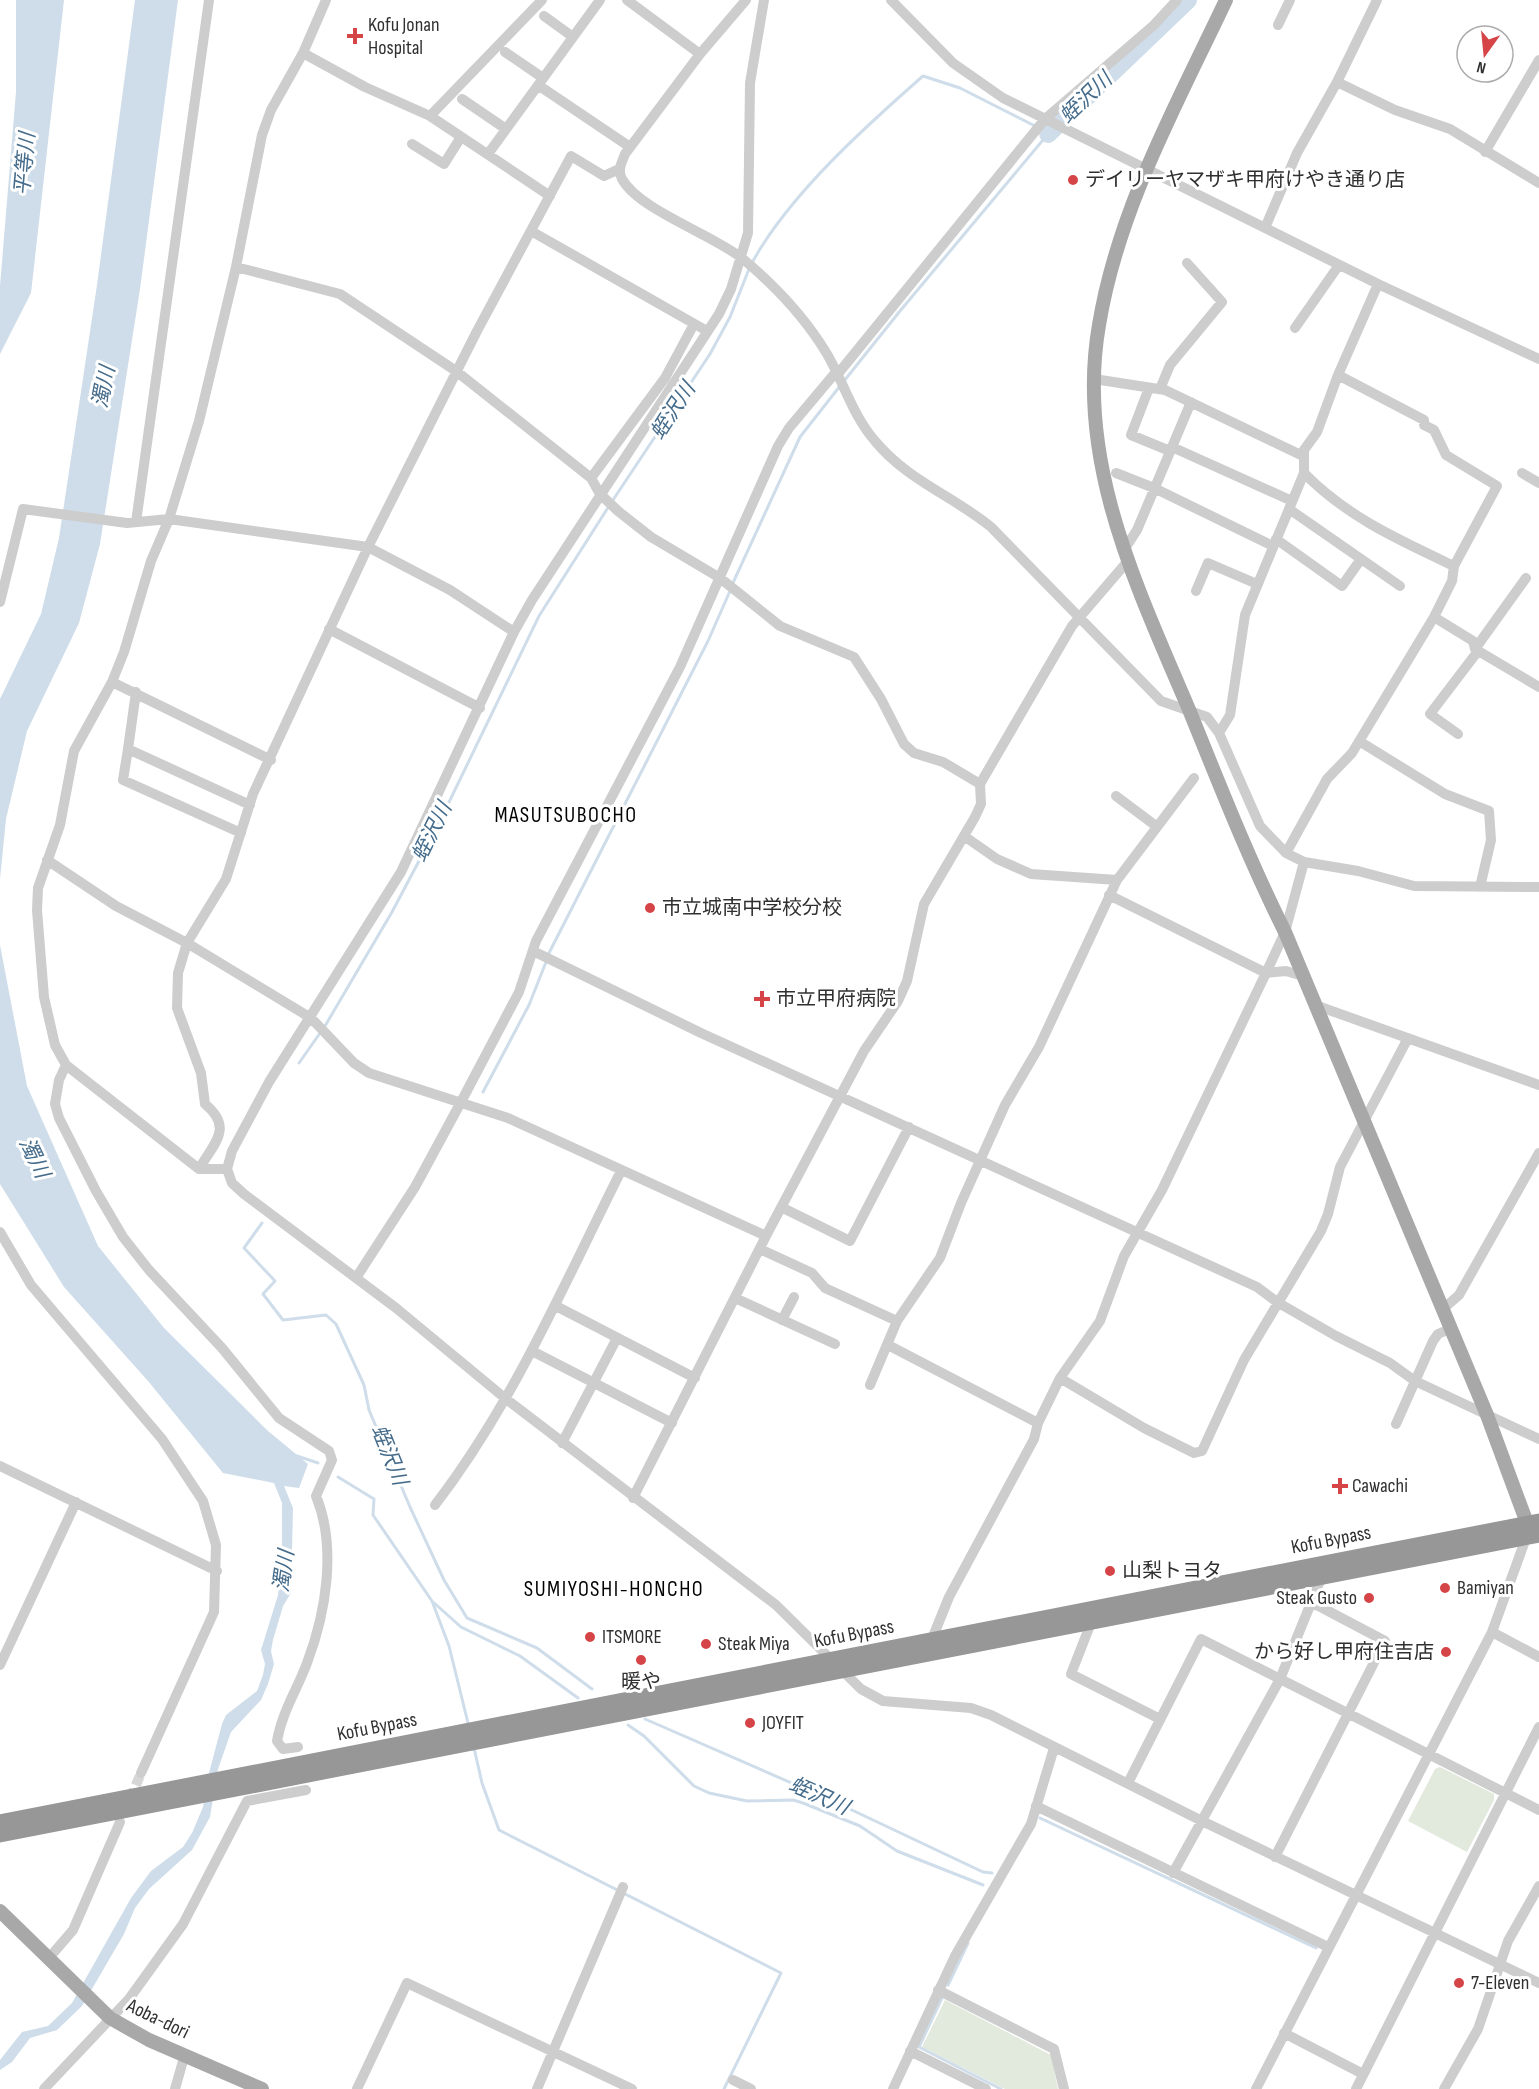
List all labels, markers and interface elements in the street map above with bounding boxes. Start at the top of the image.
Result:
place label: Kofu Jonan Hospital [368,13,439,60]
north arrow [1455,24,1515,84]
marker: Kofu Jonan Hospital [346,27,364,45]
text: N [1475,57,1488,77]
water label: 蛭沢川 [1055,66,1119,129]
water label: 平等川 [10,130,40,196]
place label: デイリーヤマザキ甲府けやき通り店 [1085,168,1405,192]
marker: デイリーヤマザキ甲府けやき通り店 [1066,173,1080,187]
water label: 濁川 [88,362,121,410]
water label: 蛭沢川 [645,376,702,444]
water label: 蛭沢川 [407,796,458,866]
district label: MASUTSUBOCHO [494,802,638,829]
place label: 市立城南中学校分校 [662,896,842,920]
marker: 市立城南中学校分校 [643,901,657,915]
place label: 市立甲府病院 [776,987,896,1011]
marker: 市立甲府病院 [753,990,771,1008]
water label: 濁川 [14,1134,55,1184]
water label: 蛭沢川 [366,1421,413,1491]
place label: Cawachi [1352,1474,1408,1498]
marker: Cawachi [1333,1479,1347,1493]
street label: Kofu Bypass [1289,1521,1373,1559]
water label: 濁川 [269,1546,300,1594]
place label: 山梨トヨタ [1122,1559,1222,1583]
marker: 山梨トヨタ [1103,1564,1117,1578]
district label: SUMIYOSHI-HONCHO [524,1576,704,1603]
place label: Bamiyan [1457,1576,1514,1600]
marker: Bamiyan [1438,1581,1452,1595]
place label: Steak Gusto [1276,1586,1357,1610]
marker: Steak Gusto [1362,1591,1376,1605]
street label: Kofu Bypass [812,1615,896,1653]
place label: ITSMORE [602,1625,662,1649]
marker: ITSMORE [583,1630,597,1644]
place label: Steak Miya [718,1632,790,1656]
marker: Steak Miya [699,1637,713,1651]
place label: から好し甲府住吉店 [1254,1640,1434,1664]
marker: から好し甲府住吉店 [1439,1645,1453,1659]
marker: 暖や [634,1653,648,1667]
place label: 暖や [621,1670,661,1694]
street label: Kofu Bypass [335,1708,419,1746]
place label: JOYFIT [761,1711,804,1735]
marker: JOYFIT [743,1716,757,1730]
water label: 蛭沢川 [785,1772,855,1821]
place label: 7-Eleven [1471,1971,1529,1995]
marker: 7-Eleven [1452,1976,1466,1990]
street label: Aoba-dori [122,1993,193,2044]

